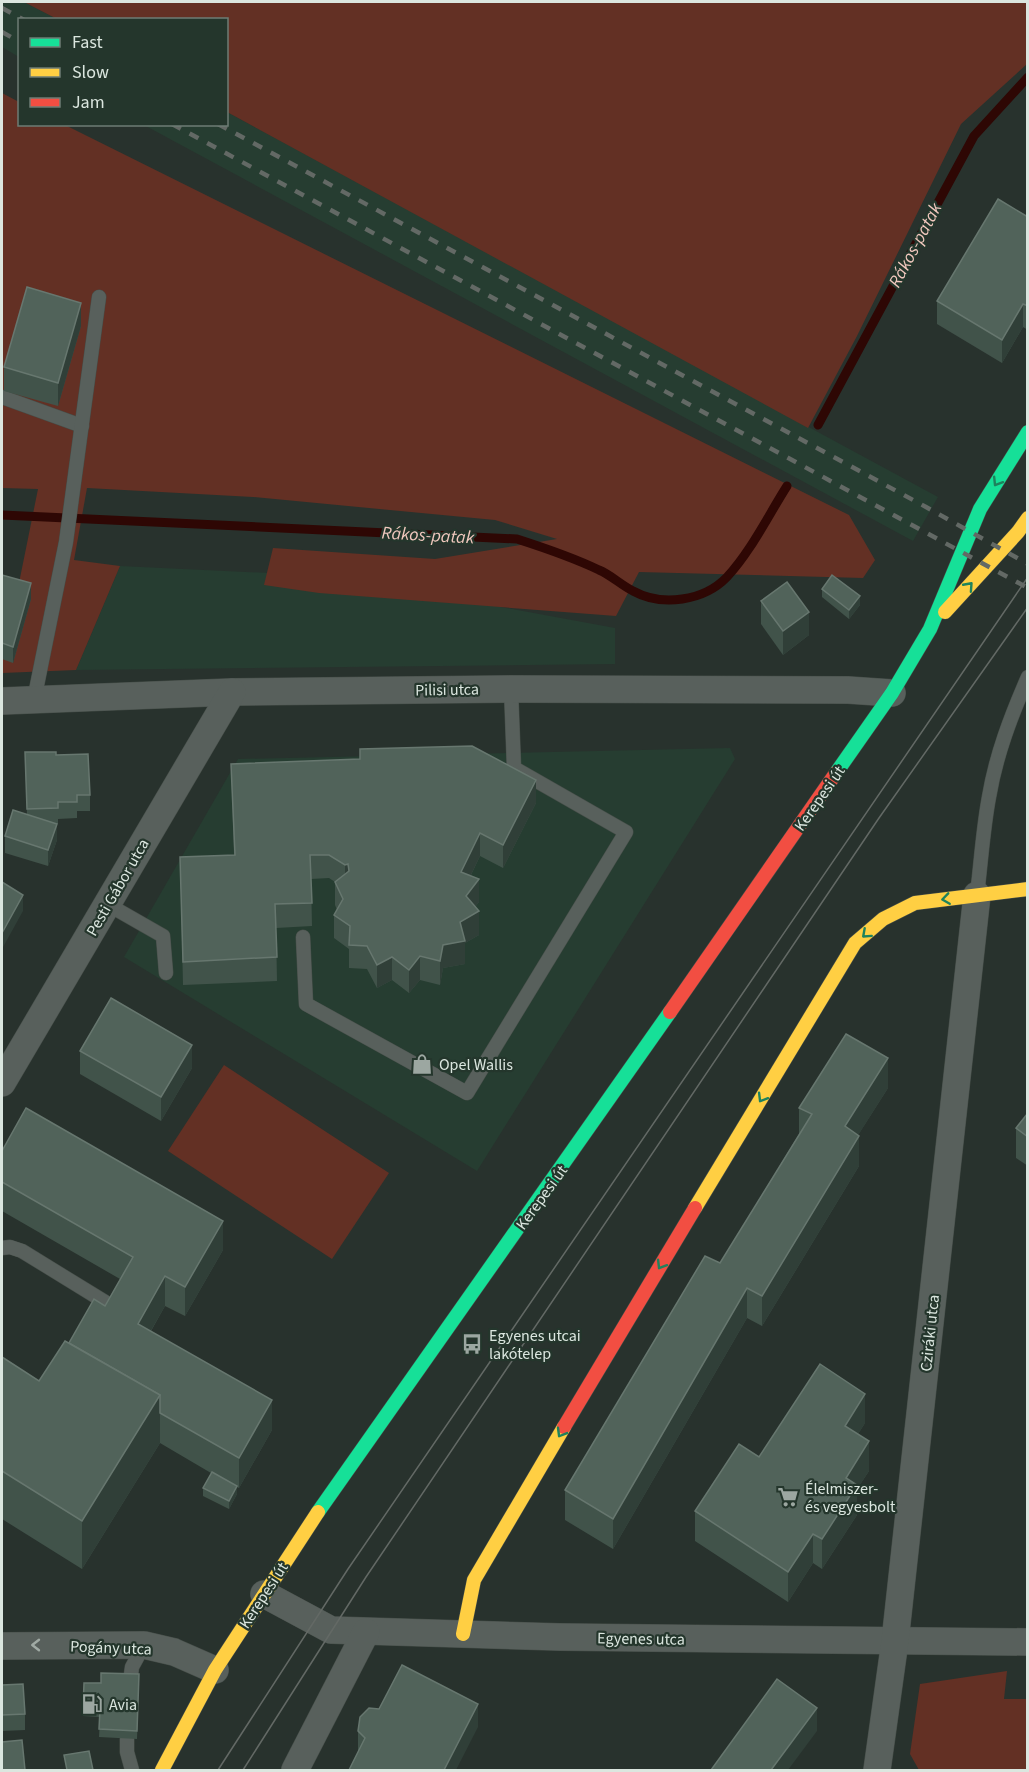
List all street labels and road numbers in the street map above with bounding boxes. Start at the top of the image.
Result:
street label: Pilisi utca [415,678,479,702]
street label: Kerepesi út [789,761,851,836]
street label: Pesti Gábor utca [81,835,155,940]
street label: Kerepesi út [511,1160,573,1234]
street label: Cziráki utca [915,1294,945,1373]
street label: Kerepesi út [234,1558,294,1633]
street label: Egyenes utca [597,1627,685,1651]
street label: Pogány utca [70,1636,152,1660]

